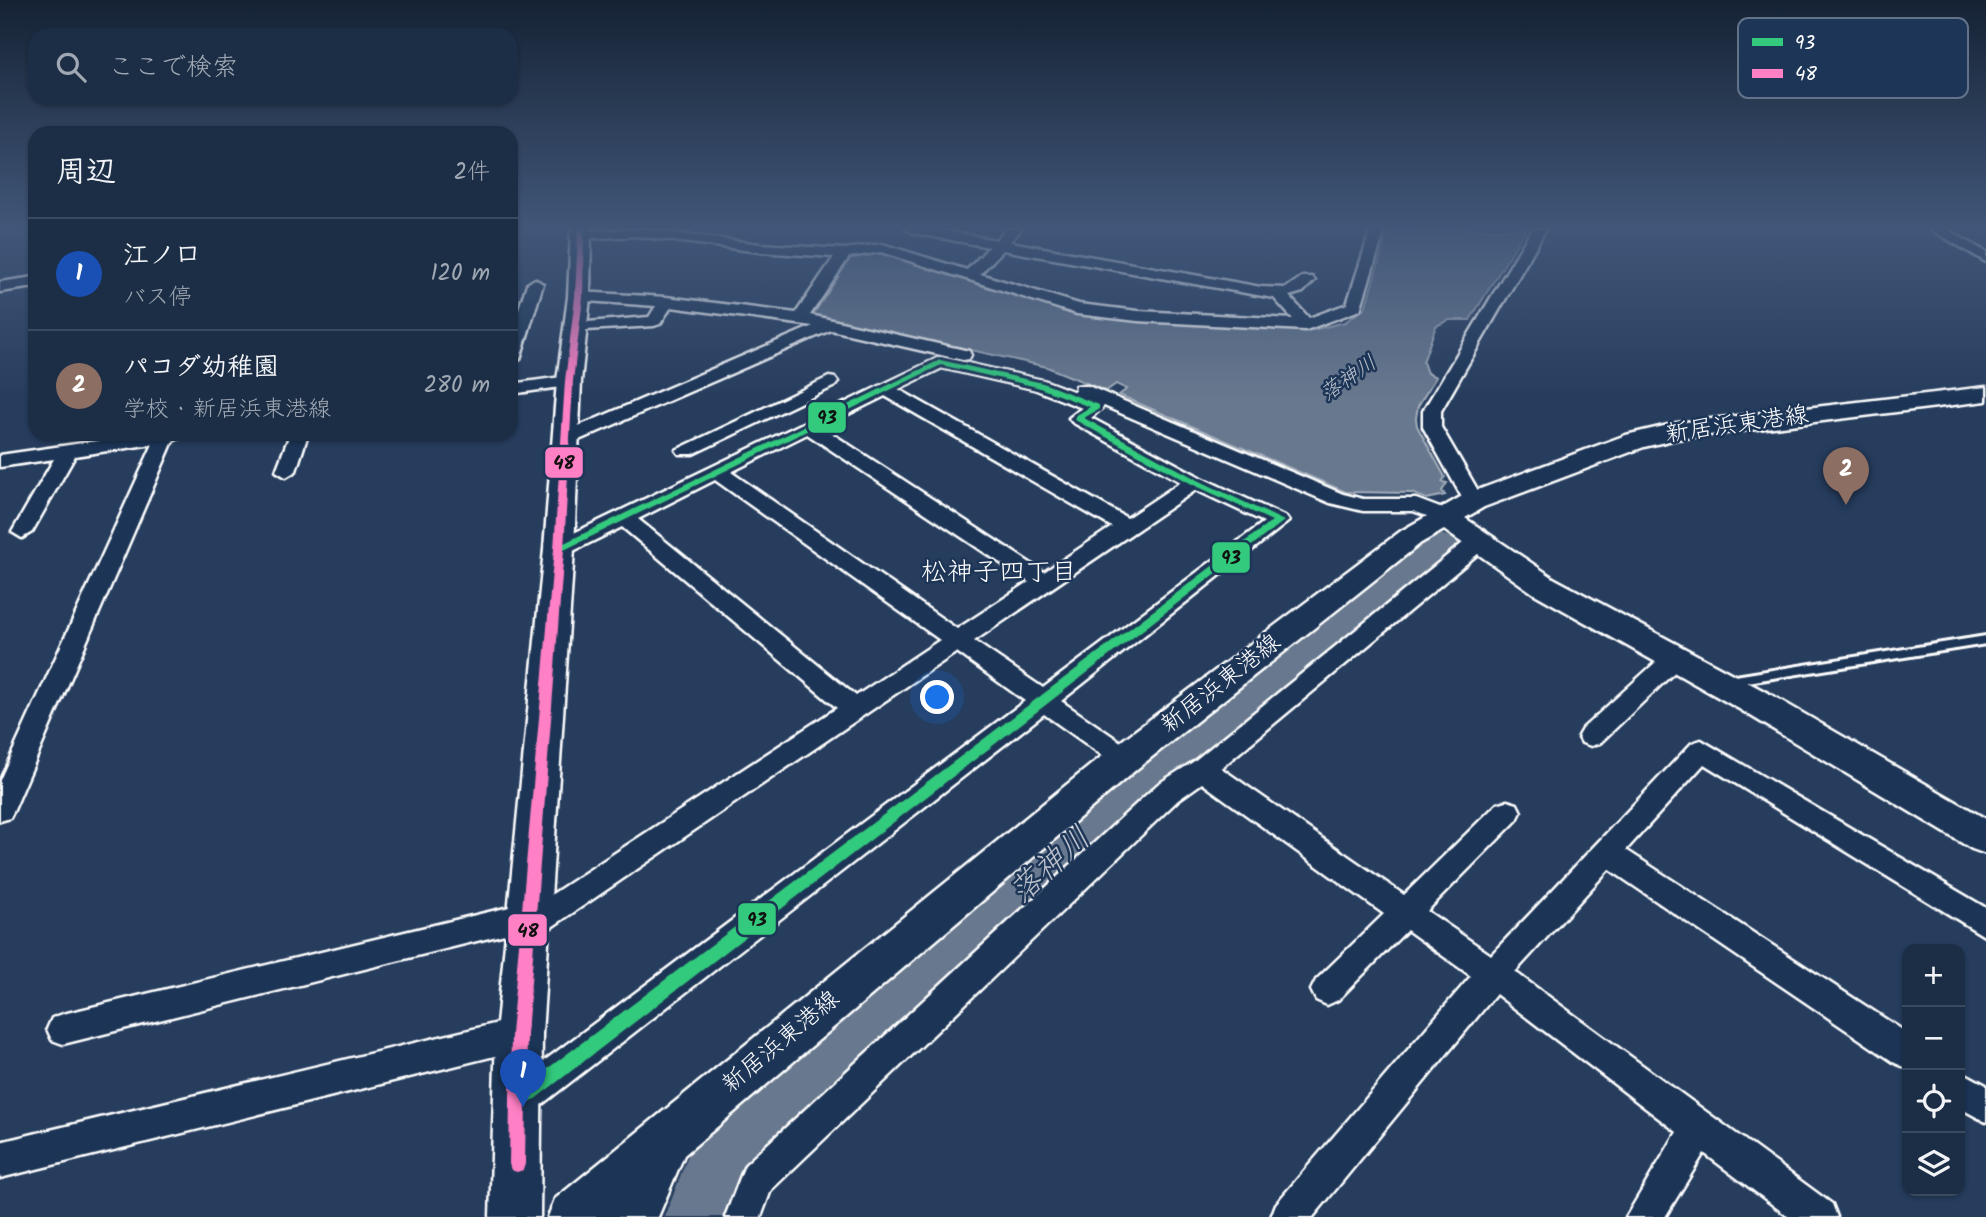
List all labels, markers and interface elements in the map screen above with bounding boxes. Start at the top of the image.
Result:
legend [1738,18,1968,98]
search box [28,28,518,105]
text: 93 [1795,29,1815,59]
text: ここで検索 [108,47,238,89]
icon: search [52,48,90,86]
text: 48 [1795,60,1817,90]
text: 周辺 [56,149,116,197]
text: 2件 [454,155,490,191]
text: 江ノ口 [123,235,201,277]
text: 1 [76,256,82,292]
text: 120 m [430,256,490,292]
text: バス停 [123,280,192,316]
text: パコダ幼稚園 [123,347,279,389]
water label: 落神川 [1314,347,1384,411]
text: 2 [72,368,86,404]
text: 280 m [424,368,490,404]
text: 学校 · 新居浜東港線 [123,392,331,428]
street label: 新居浜東港線 [1663,396,1811,454]
line badge: 93 [807,401,847,434]
text: 93 [817,404,837,434]
line badge: 48 [544,446,584,479]
pin: 2 [1823,447,1869,505]
text: 48 [553,449,576,479]
line badge: 93 [1211,541,1251,574]
text: 93 [1221,544,1241,574]
district label: 松神子四丁目 [921,552,1077,594]
street label: 新居浜東港線 [1152,624,1290,744]
your location [920,680,954,714]
water label: 落神川 [998,815,1104,917]
line badge: 93 [737,902,777,936]
text: 93 [747,906,767,936]
line badge: 48 [507,913,548,947]
text: 48 [517,917,540,947]
map controls [1902,944,1965,1196]
button: + [1902,944,1965,1007]
street label: 新居浜東港線 [713,981,849,1103]
button: − [1902,1007,1965,1070]
pin: 1 [500,1049,546,1107]
button: locate [1902,1070,1965,1133]
button: layers [1902,1133,1965,1196]

